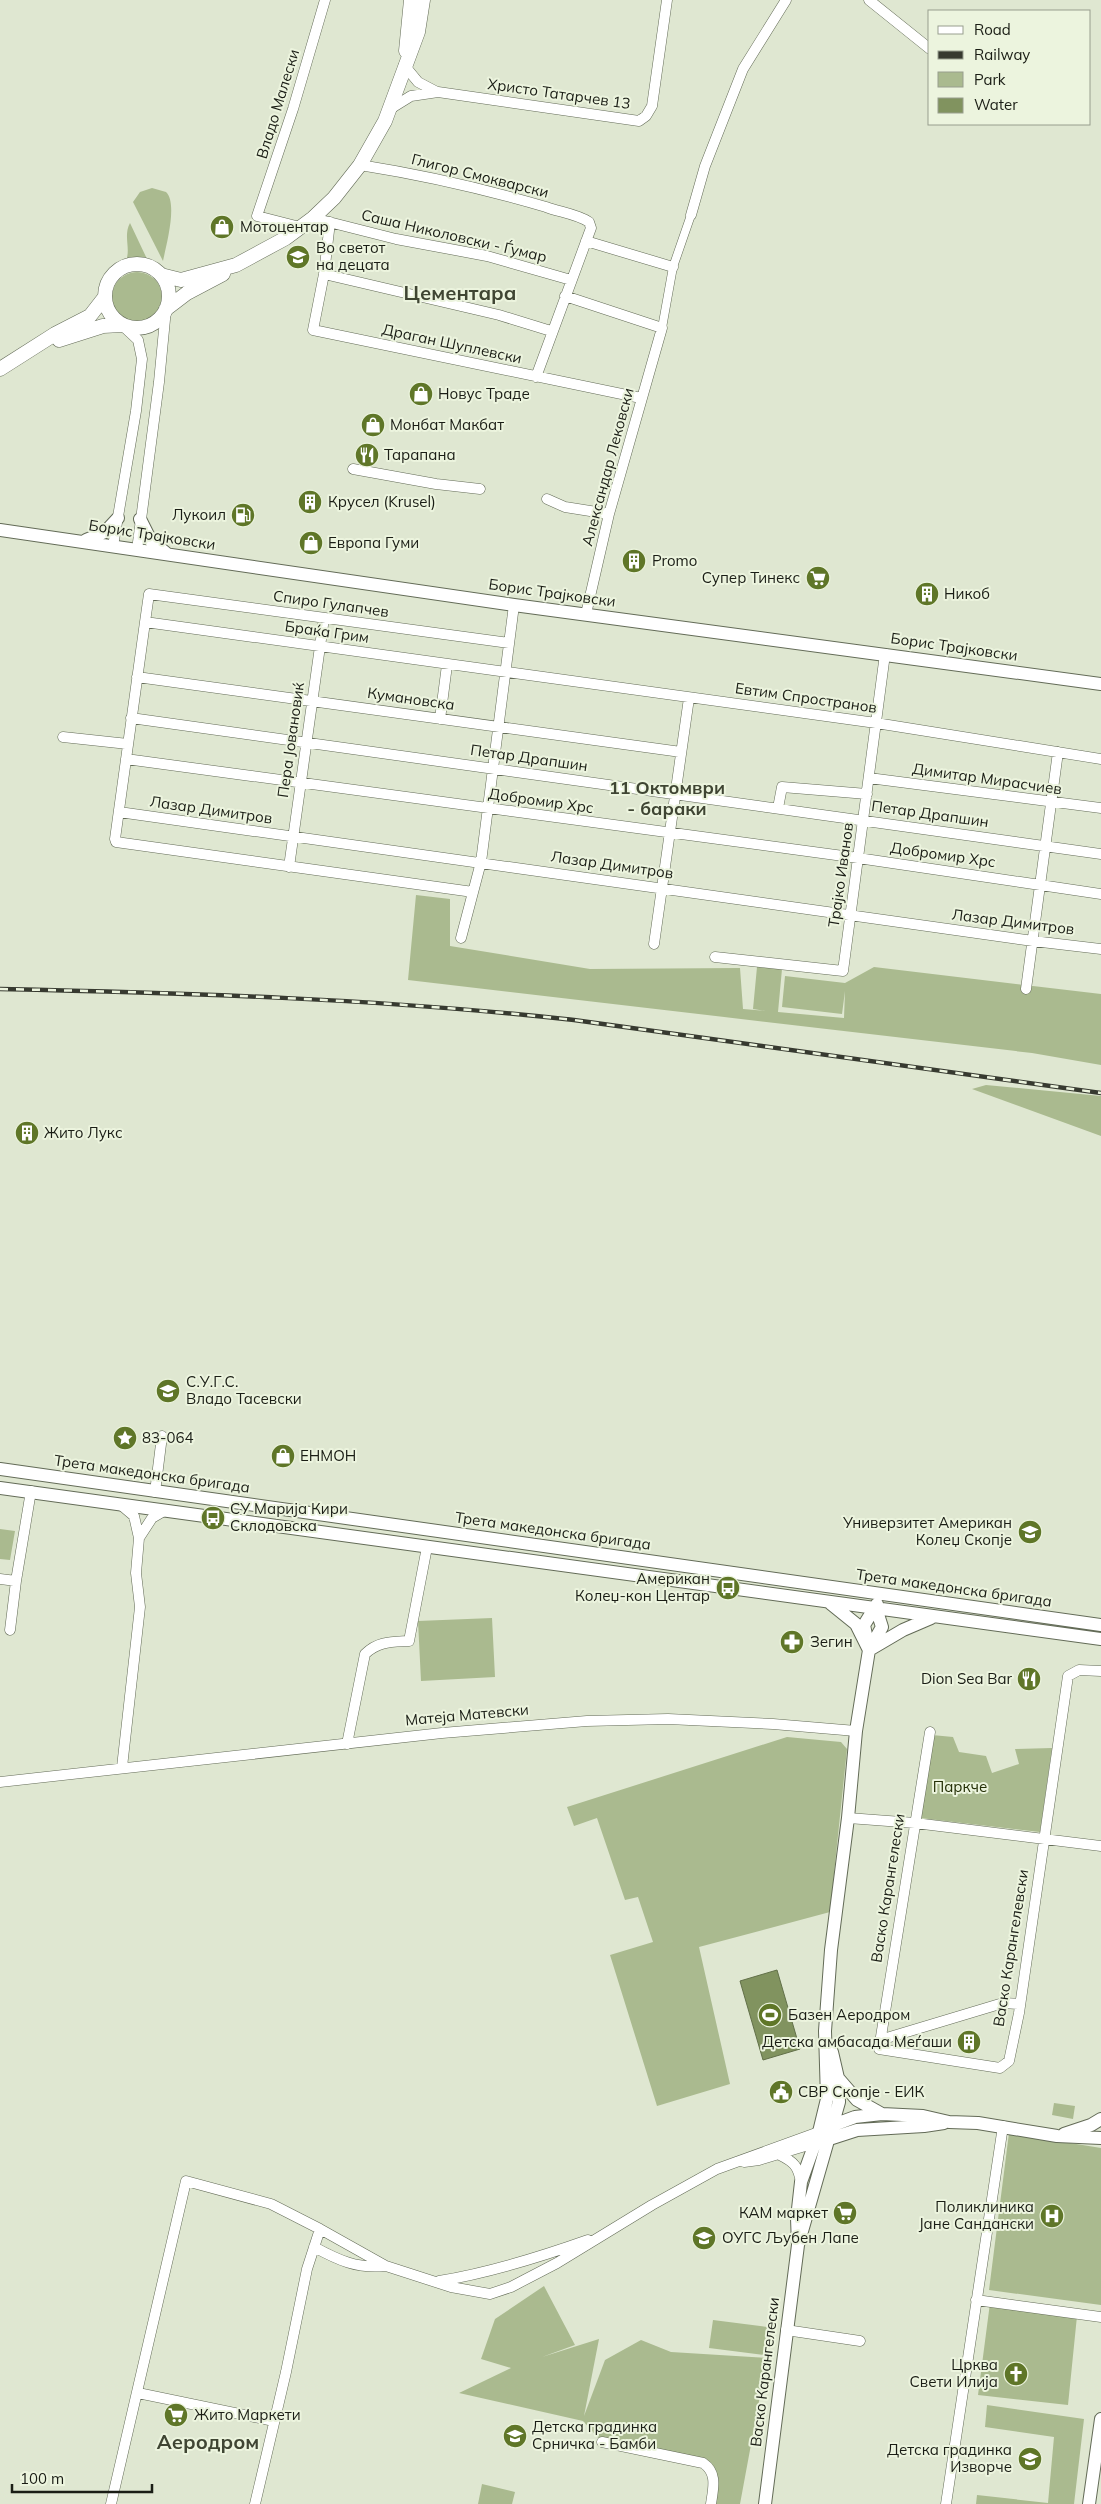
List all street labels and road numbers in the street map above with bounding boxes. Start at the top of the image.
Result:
street label: Владо Малески [252,47,303,161]
street label: Христо Татарчев 13 [486,74,632,113]
street label: Глигор Смокварски [410,149,551,202]
street label: Саша Николовски - Ѓумар [359,205,549,266]
street label: Драган Шуплевски [380,319,524,368]
street label: Александар Лековски [577,386,638,548]
street label: Борис Трајковски [87,515,217,554]
street label: Борис Трајковски [487,574,617,611]
street label: Спиро Гулапчев [272,586,390,621]
street label: Браќа Грим [284,616,370,647]
street label: Борис Трајковски [889,628,1019,665]
street label: Евтим Спространов [734,678,878,717]
street label: Пера Јовановиќ [273,680,308,799]
street label: Кумановска [366,683,456,714]
street label: Петар Драпшин [469,740,589,775]
street label: Димитар Мирасчиев [911,759,1063,798]
street label: Добромир Хрс [487,784,595,817]
street label: Лазар Димитров [149,792,274,828]
street label: Петар Драпшин [870,796,990,831]
street label: Трајко Иванов [824,821,857,928]
street label: Добромир Хрс [889,838,997,871]
street label: Лазар Димитров [550,847,675,883]
street label: Лазар Димитров [951,905,1075,938]
street label: Трета македонска бригада [53,1450,251,1497]
street label: Трета македонска бригада [454,1507,652,1554]
street label: Трета македонска бригада [855,1564,1053,1611]
street label: Матеја Матевски [404,1700,530,1729]
street label: Васко Карангелески [866,1812,909,1964]
street label: Васко Карангелевски [989,1868,1032,2028]
street label: Васко Карангелески [746,2296,783,2448]

